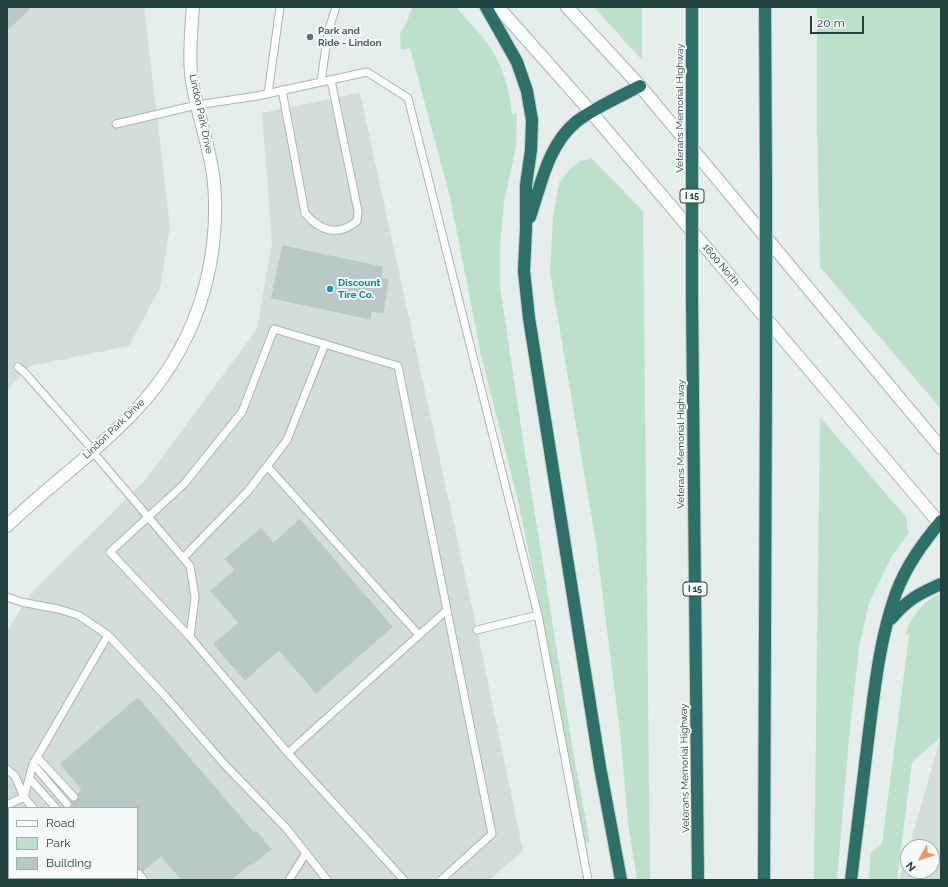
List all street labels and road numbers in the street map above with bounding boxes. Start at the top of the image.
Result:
street label: Veterans Memorial Highway [674,43,686,173]
street label: Lindon Park Drive [187,73,215,155]
road number: I 15 [680,189,704,203]
street label: 1600 North [700,241,742,289]
street label: Veterans Memorial Highway [675,379,687,509]
street label: Lindon Park Drive [81,396,147,462]
road number: I 15 [683,582,707,596]
street label: Veterans Memorial Highway [678,703,692,833]

